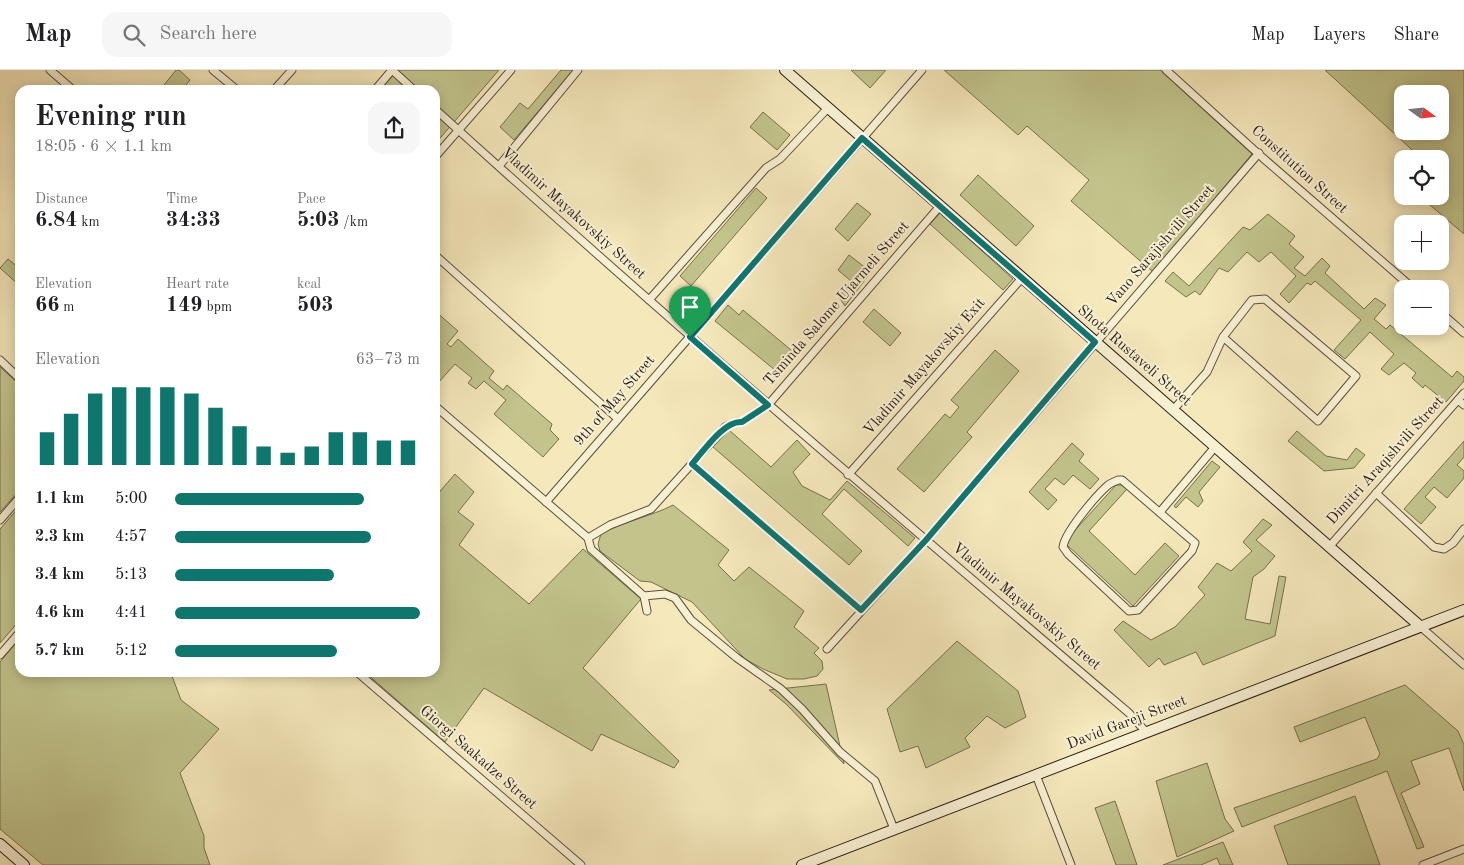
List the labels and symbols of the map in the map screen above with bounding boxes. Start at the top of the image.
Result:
north arrow [1394,85,1449,140]
street label: Constitution Street [1248,123,1350,217]
street label: Vladimir Mayakovskiy Street [498,145,648,283]
street label: Vano Sarajishvili Street [1104,182,1218,310]
street label: Tsminda Salome Ujarmeli Street [762,219,912,389]
pin [669,286,711,337]
street label: Vladimir Mayakovskiy Exit [861,296,989,438]
street label: Shota Rustaveli Street [1074,303,1194,409]
street label: 9th of May Street [572,353,658,449]
street label: Dimitri Araqishvili Street [1325,394,1447,528]
street label: Vladimir Mayakovskiy Street [949,541,1103,673]
street label: David Gareji Street [1065,693,1189,753]
street label: Giorgi Saakadze Street [417,703,539,813]

